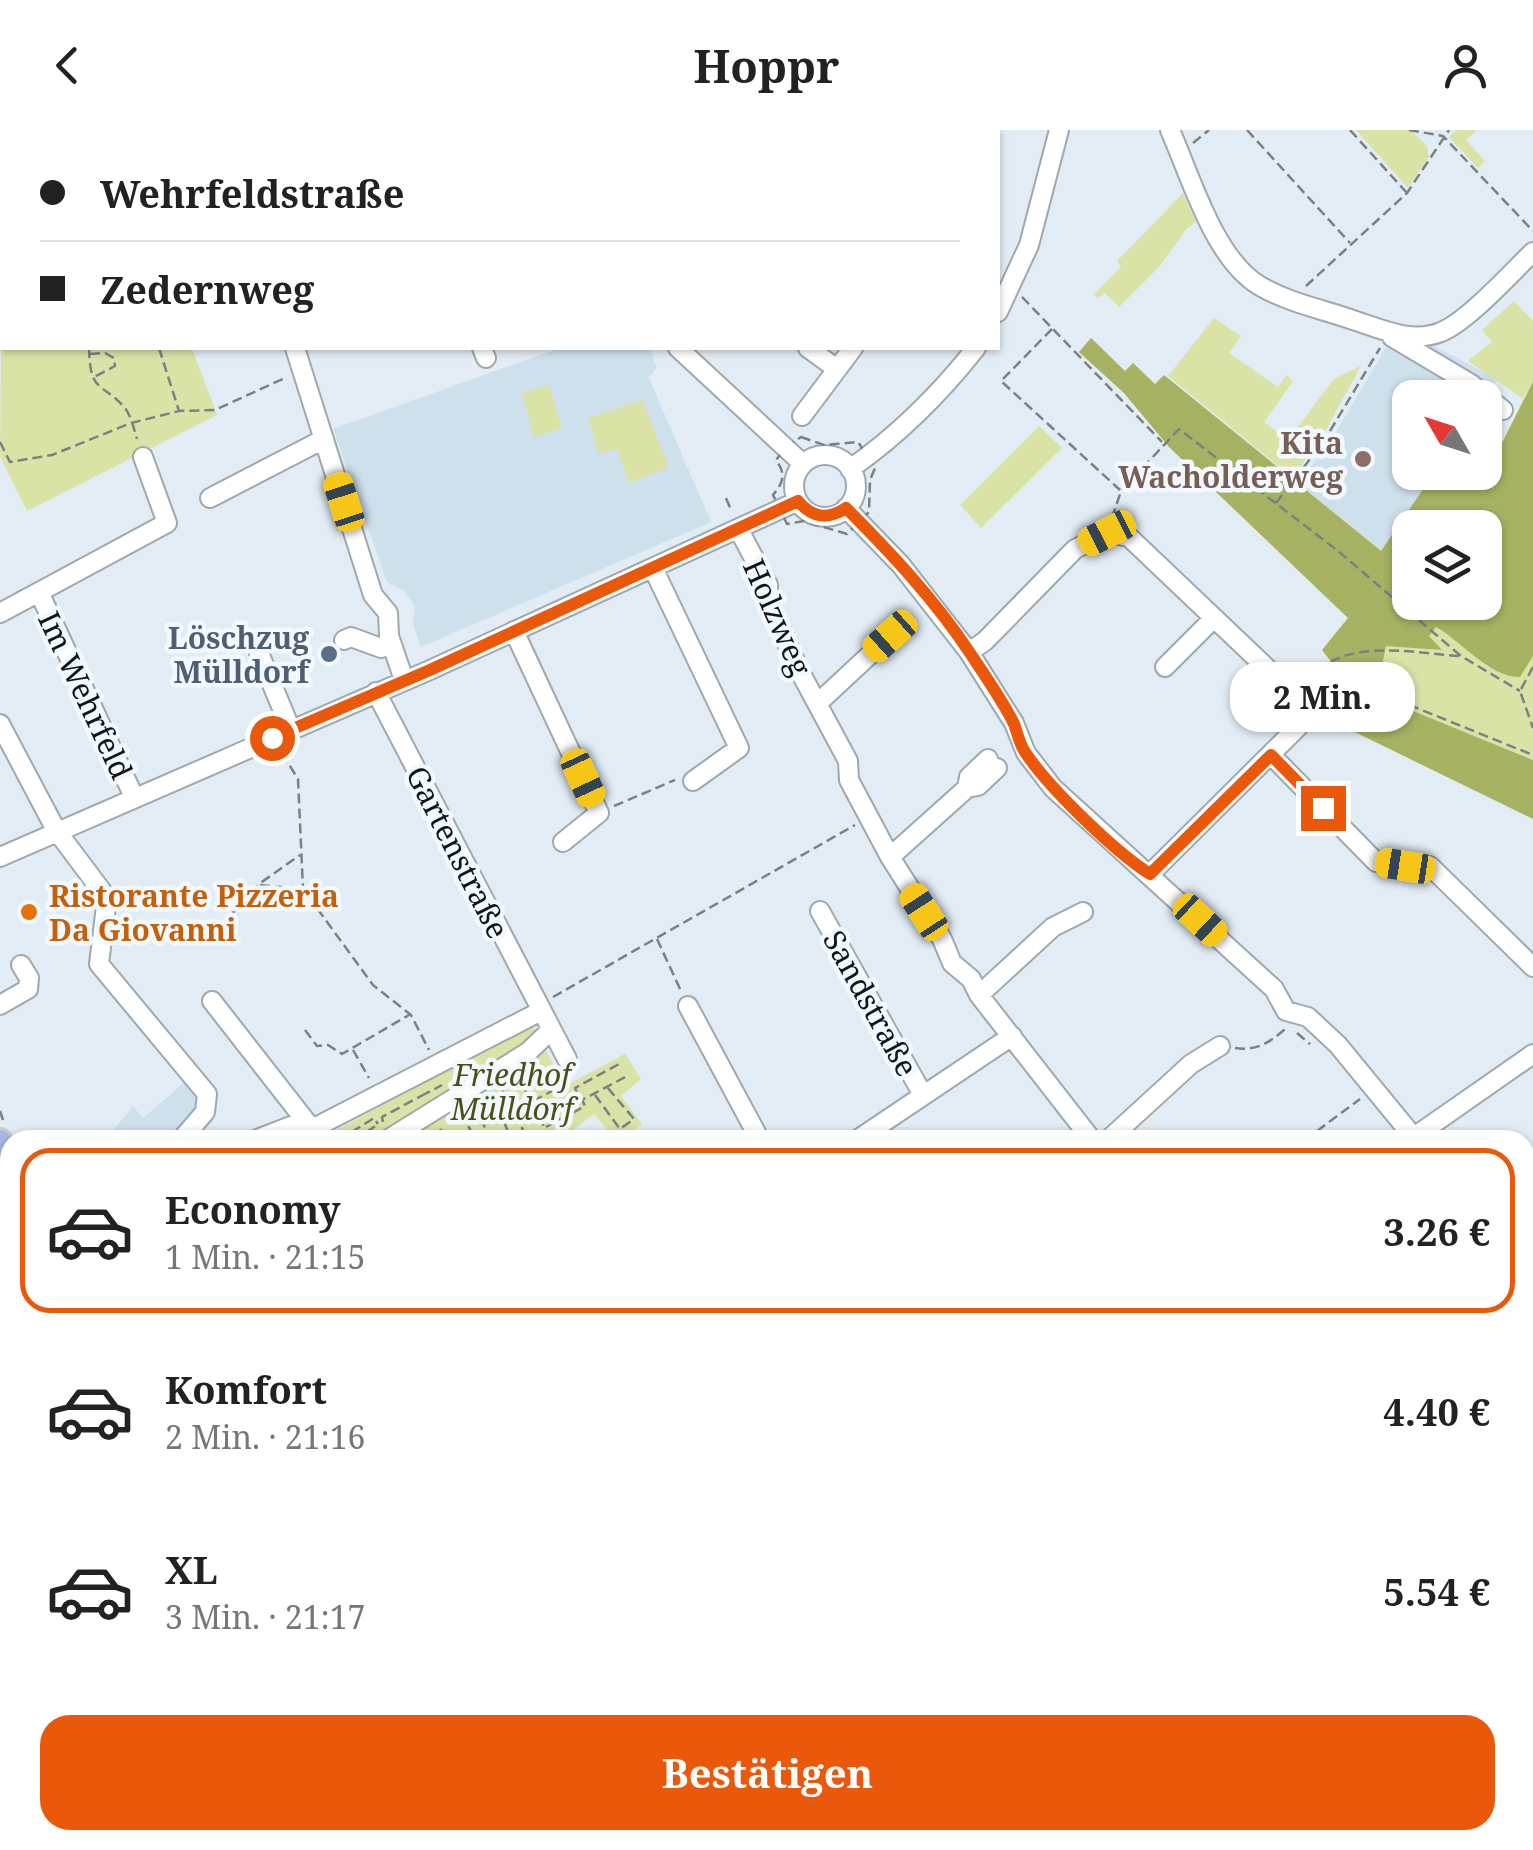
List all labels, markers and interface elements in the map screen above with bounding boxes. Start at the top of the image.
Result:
text: Hoppr [693,35,840,96]
icon: back [40,38,95,93]
icon: person [1438,38,1493,93]
text: Wehrfeldstraße [100,167,405,219]
text: Zedernweg [100,263,314,315]
north arrow [1392,380,1502,490]
map controls [1392,380,1502,620]
place label: Kita Wacholderweg [1118,422,1343,497]
marker: Kita Wacholderweg [1352,448,1374,470]
car [320,469,368,535]
car [1073,506,1141,560]
button: layers [1392,510,1502,620]
street label: Holzweg [734,552,822,682]
street label: Im Wehrfeld [29,604,143,786]
car [858,605,922,667]
place label: Löschzug Mülldorf [168,617,312,692]
marker: Löschzug Mülldorf [318,643,340,665]
callout: 2 Min. [1230,663,1416,733]
text: 2 Min. [1273,675,1372,718]
route start [250,716,295,761]
car [557,744,609,812]
street label: Gartenstraße [397,759,519,945]
route end [1301,786,1346,831]
car [1373,846,1437,886]
place label: Ristorante Pizzeria Da Giovanni [49,875,339,950]
car [895,879,953,945]
car [1168,889,1232,951]
marker: Ristorante Pizzeria Da Giovanni [18,901,40,923]
street label: Sandstraße [814,923,928,1083]
park label: Friedhof Mülldorf [450,1054,579,1129]
text: Economy [165,1183,341,1235]
icon: car [45,1186,135,1276]
text: 3.26 € [1383,1205,1490,1257]
text: 1 Min. · 21:15 [165,1235,365,1278]
text: Komfort [165,1363,327,1415]
icon: car [45,1366,135,1456]
text: 4.40 € [1383,1385,1490,1437]
text: 2 Min. · 21:16 [165,1415,365,1458]
text: XL [165,1543,218,1595]
icon: car [45,1546,135,1636]
text: 5.54 € [1383,1565,1490,1617]
text: 3 Min. · 21:17 [165,1595,365,1638]
button: Bestätigen [40,1715,1495,1830]

